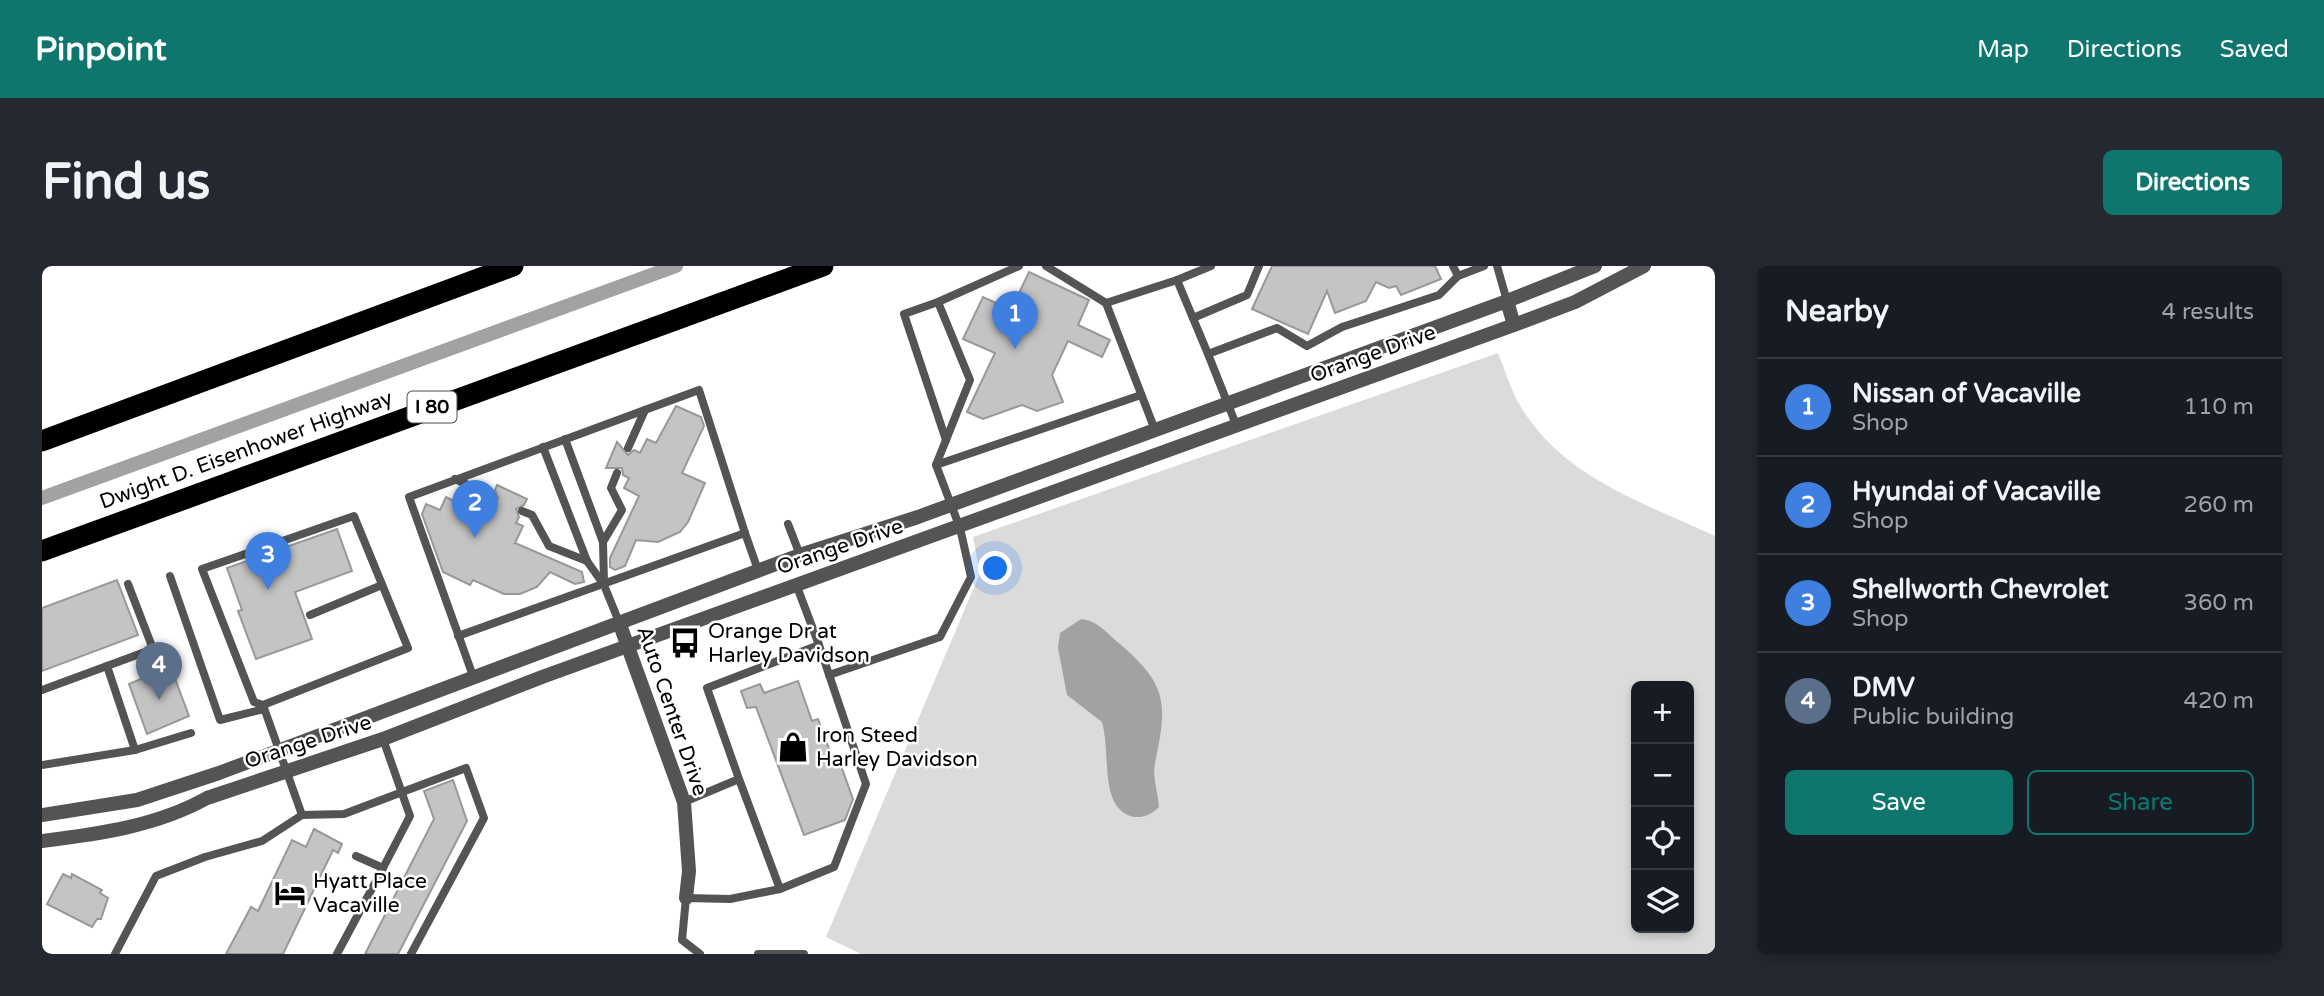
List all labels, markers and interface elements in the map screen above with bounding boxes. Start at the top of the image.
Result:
text: Pinpoint [35,30,167,69]
text: Map [1977,35,2029,64]
text: Directions [2067,35,2182,64]
text: Saved [2220,35,2289,64]
button: Directions [2103,150,2282,215]
text: Find us [42,153,210,212]
pin: 1 [992,291,1038,349]
text: Nearby [1785,293,1889,330]
text: 4 results [2161,298,2254,326]
street label: Orange Drive [1307,320,1439,388]
text: Nissan of Vacaville [1852,378,2081,409]
street label: Dwight D. Eisenhower Highway [96,385,396,515]
road number: I 80 [408,391,456,422]
text: 1 [1801,393,1815,421]
text: 110 m [2184,393,2254,421]
text: Shop [1852,409,1909,437]
text: Hyundai of Vacaville [1852,476,2101,507]
pin: 2 [452,480,498,538]
text: 2 [1801,491,1815,519]
text: 260 m [2184,491,2254,519]
text: Shop [1852,507,1909,535]
street label: Orange Drive [774,514,906,580]
pin: 3 [245,532,291,590]
your location [978,551,1012,585]
text: Shellworth Chevrolet [1852,574,2109,605]
text: 3 [1801,589,1815,617]
text: 360 m [2184,589,2254,617]
text: Shop [1852,605,1909,633]
place label: Orange Dr at Harley Davidson [708,619,870,668]
street label: Auto Center Drive [631,623,713,799]
bus stop icon: Orange Dr at Harley Davidson [668,626,702,660]
pin: 4 [136,642,182,700]
text: DMV [1852,672,1915,703]
map controls [1631,681,1694,933]
button: + [1631,681,1694,744]
text: 4 [1801,687,1815,715]
text: 420 m [2184,687,2254,715]
text: Public building [1852,703,2014,731]
street label: Orange Drive [241,710,375,774]
place label: Iron Steed Harley Davidson [816,723,978,772]
shop icon: Iron Steed Harley Davidson [776,730,810,764]
button: − [1631,744,1694,807]
button: Save [1785,770,2013,835]
button: Share [2027,770,2254,835]
button: locate [1631,807,1694,870]
place label: Hyatt Place Vacaville [313,869,427,918]
button: layers [1631,870,1694,933]
hotel icon: Hyatt Place Vacaville [273,876,307,910]

